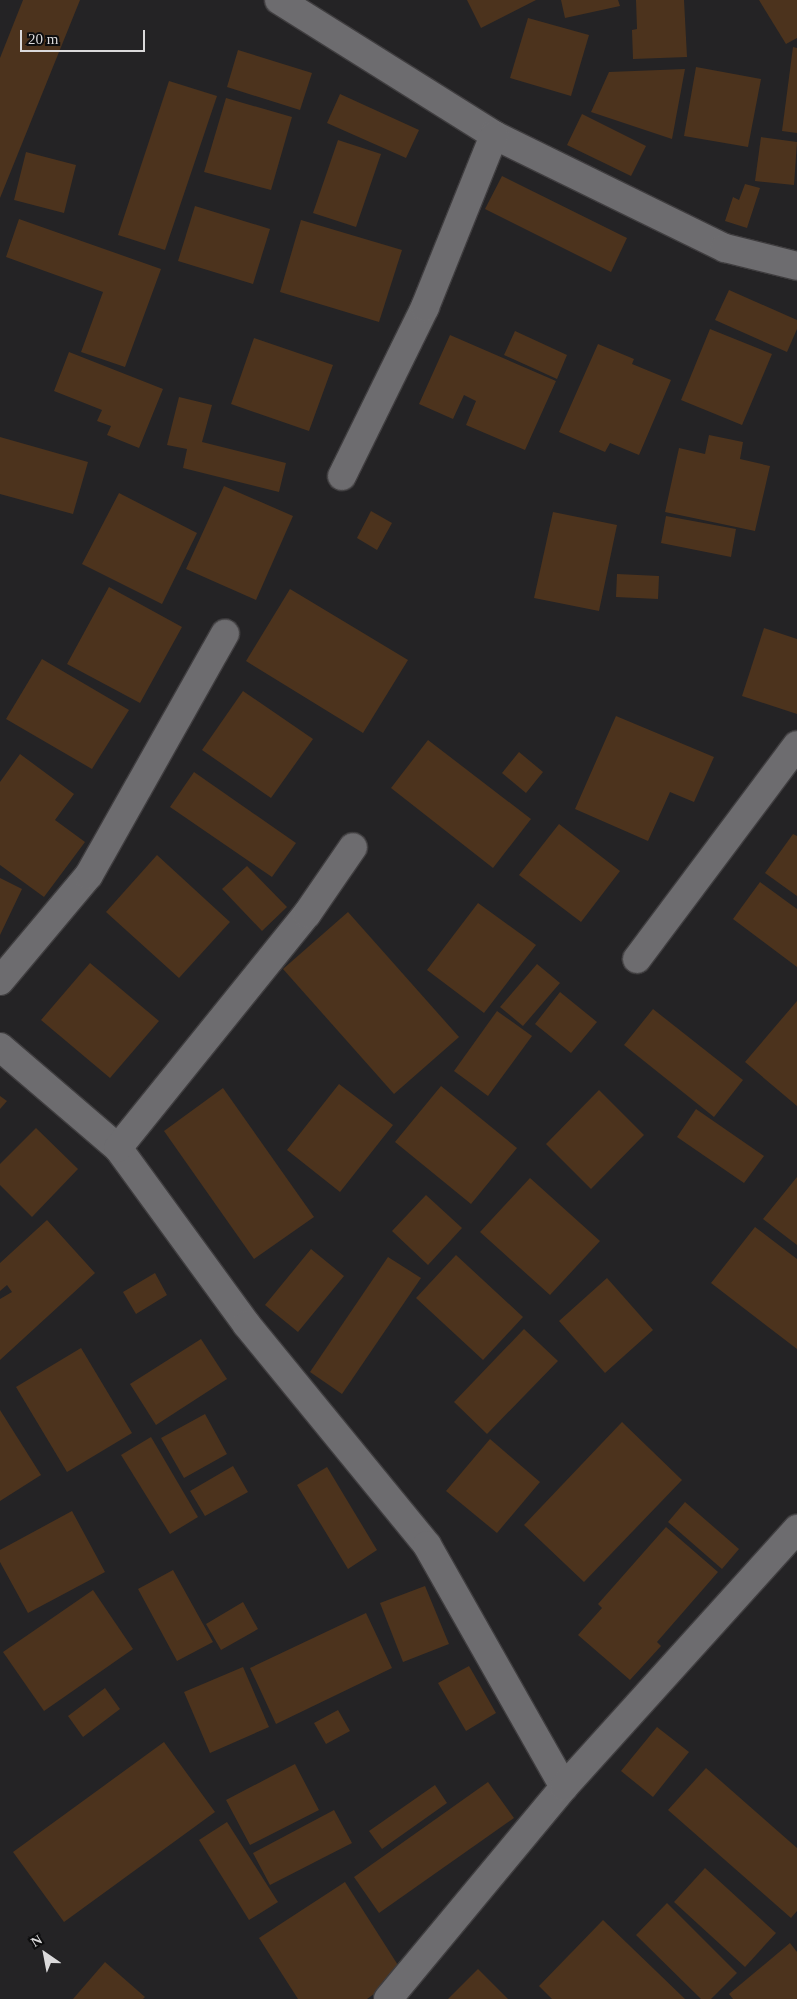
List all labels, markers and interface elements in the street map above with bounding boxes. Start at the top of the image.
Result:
scale bar [22,20,148,52]
text: 20 m [28,31,58,47]
north arrow [20,1929,70,1979]
text: N [28,1932,45,1950]

